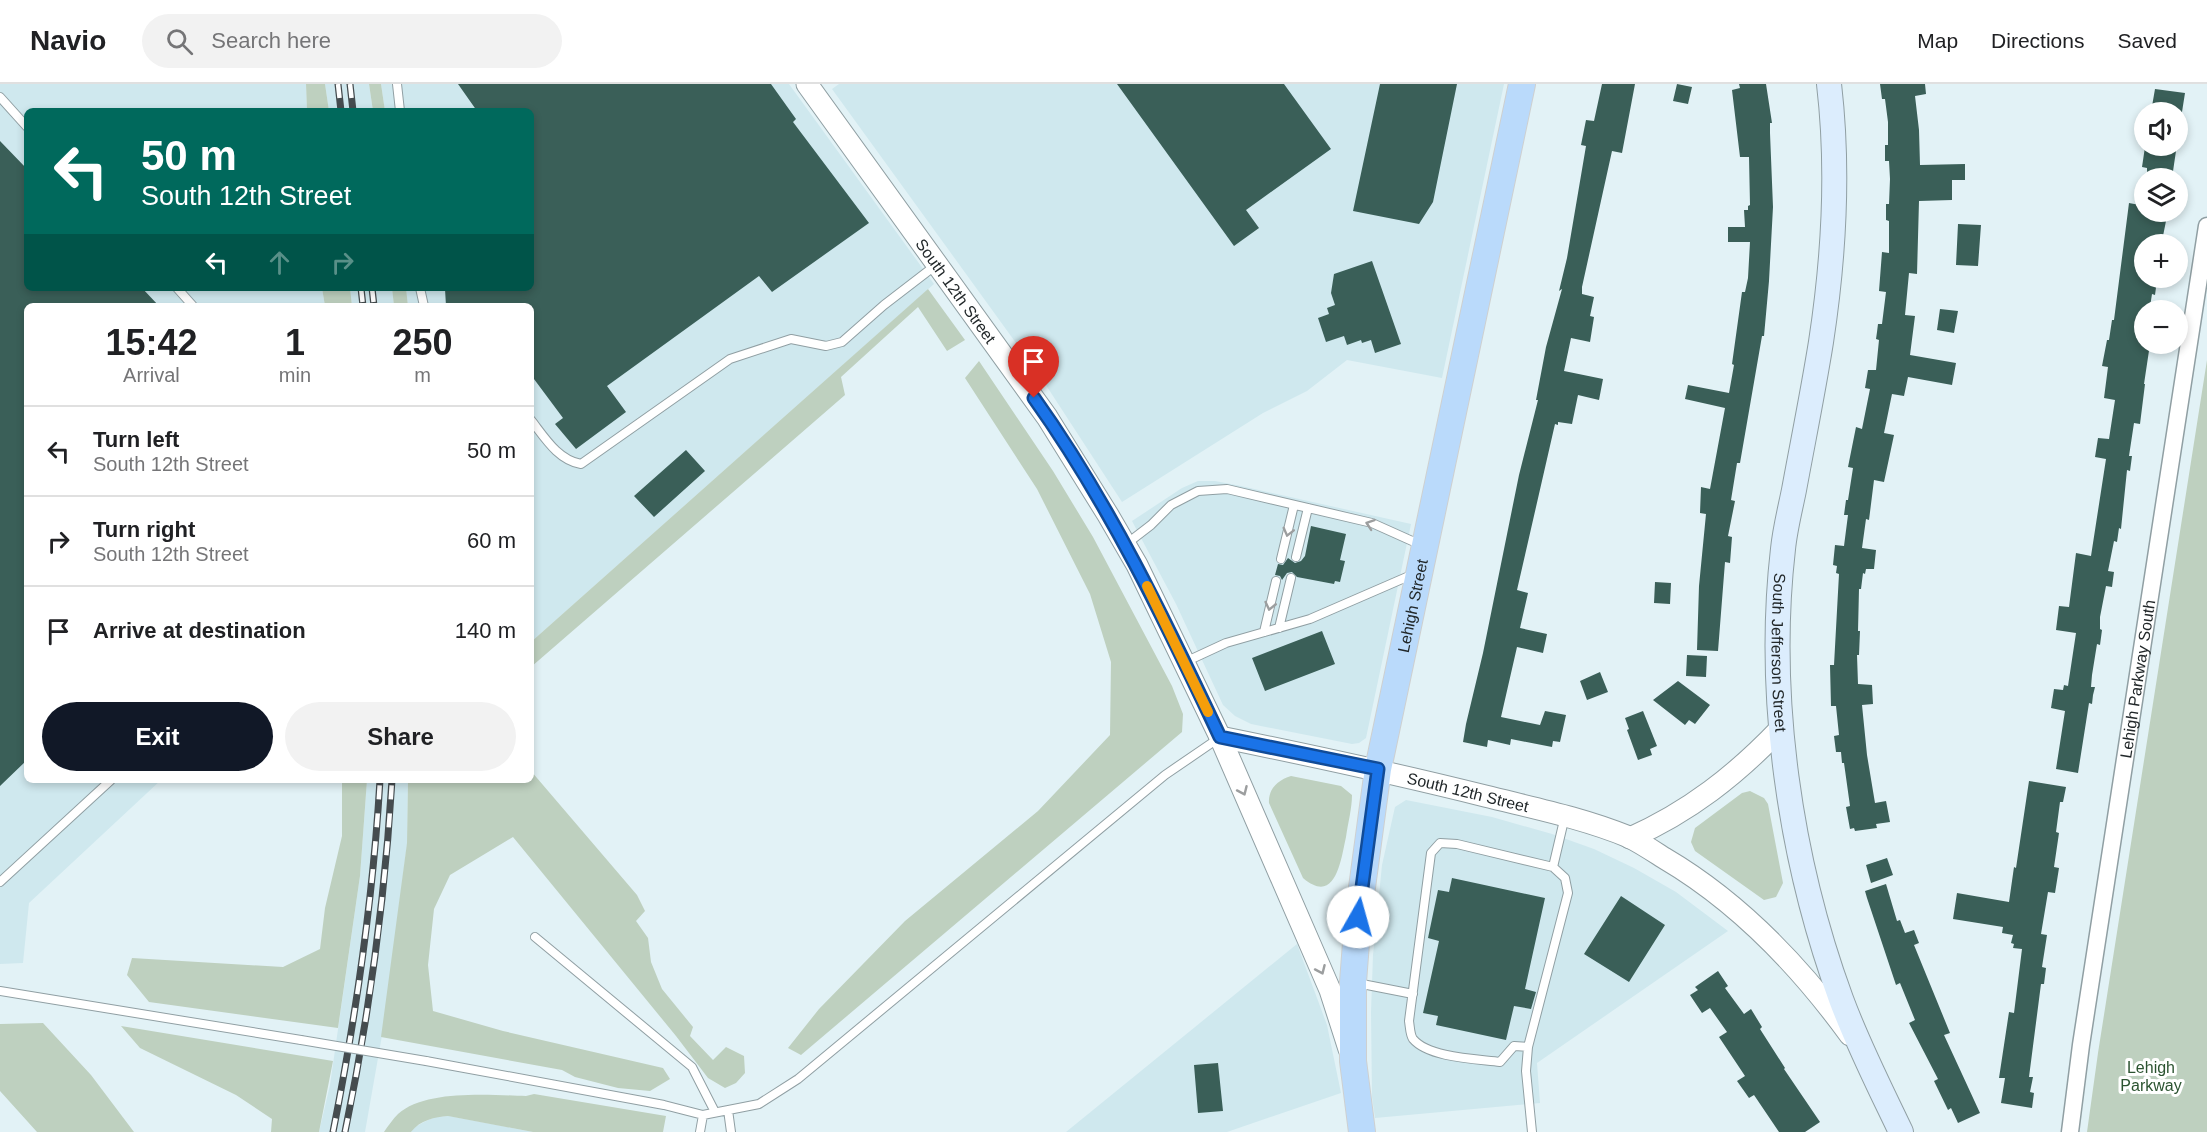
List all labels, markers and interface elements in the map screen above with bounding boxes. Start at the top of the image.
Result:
search box [142,14,562,68]
text: Navio [30,25,106,56]
icon: search [163,25,196,58]
text: Search here [211,28,331,53]
text: Map [1917,29,1958,52]
text: Directions [1991,29,2084,52]
text: Saved [2117,29,2177,52]
map controls [2134,102,2188,354]
button: sound [2134,102,2188,156]
icon: left [42,132,120,210]
text: 50 m [141,132,237,179]
button: layers [2134,168,2188,222]
text: South 12th Street [141,181,351,211]
button: + [2134,234,2188,288]
street label: South 12th Street [912,236,999,347]
icon: left [200,246,233,279]
icon: ahead [263,246,296,279]
icon: right [326,246,359,279]
button: − [2134,300,2188,354]
text: 15:42 [105,322,197,363]
text: 1 [285,322,305,363]
text: 250 [392,322,453,363]
pin [1008,336,1059,398]
icon: arrive [1017,345,1050,378]
text: Arrival [123,364,180,386]
text: min [279,364,311,386]
text: m [414,364,431,386]
text: Turn left [93,427,179,452]
icon: left [42,435,75,468]
text: 50 m [467,438,516,463]
text: South 12th Street [93,453,249,475]
text: Turn right [93,517,195,542]
one-way arrow [1366,518,1376,531]
icon: right [42,525,75,558]
one-way arrow [1282,527,1295,537]
text: 60 m [467,528,516,553]
text: South 12th Street [93,543,249,565]
street label: Lehigh Street [1395,557,1431,654]
street label: South Jefferson Street [1769,572,1789,733]
street label: Lehigh Parkway South [2117,599,2158,760]
one-way arrow [1264,601,1277,611]
icon: arrive [42,615,75,648]
text: Arrive at destination [93,618,306,643]
text: 140 m [455,618,516,643]
button: Exit [42,702,273,771]
button: Share [285,702,516,771]
street label: South 12th Street [1405,770,1531,815]
one-way arrow [1236,785,1248,796]
position arrow [1326,885,1390,949]
one-way arrow [1314,963,1326,974]
park label: Lehigh Parkway [2120,1059,2182,1094]

